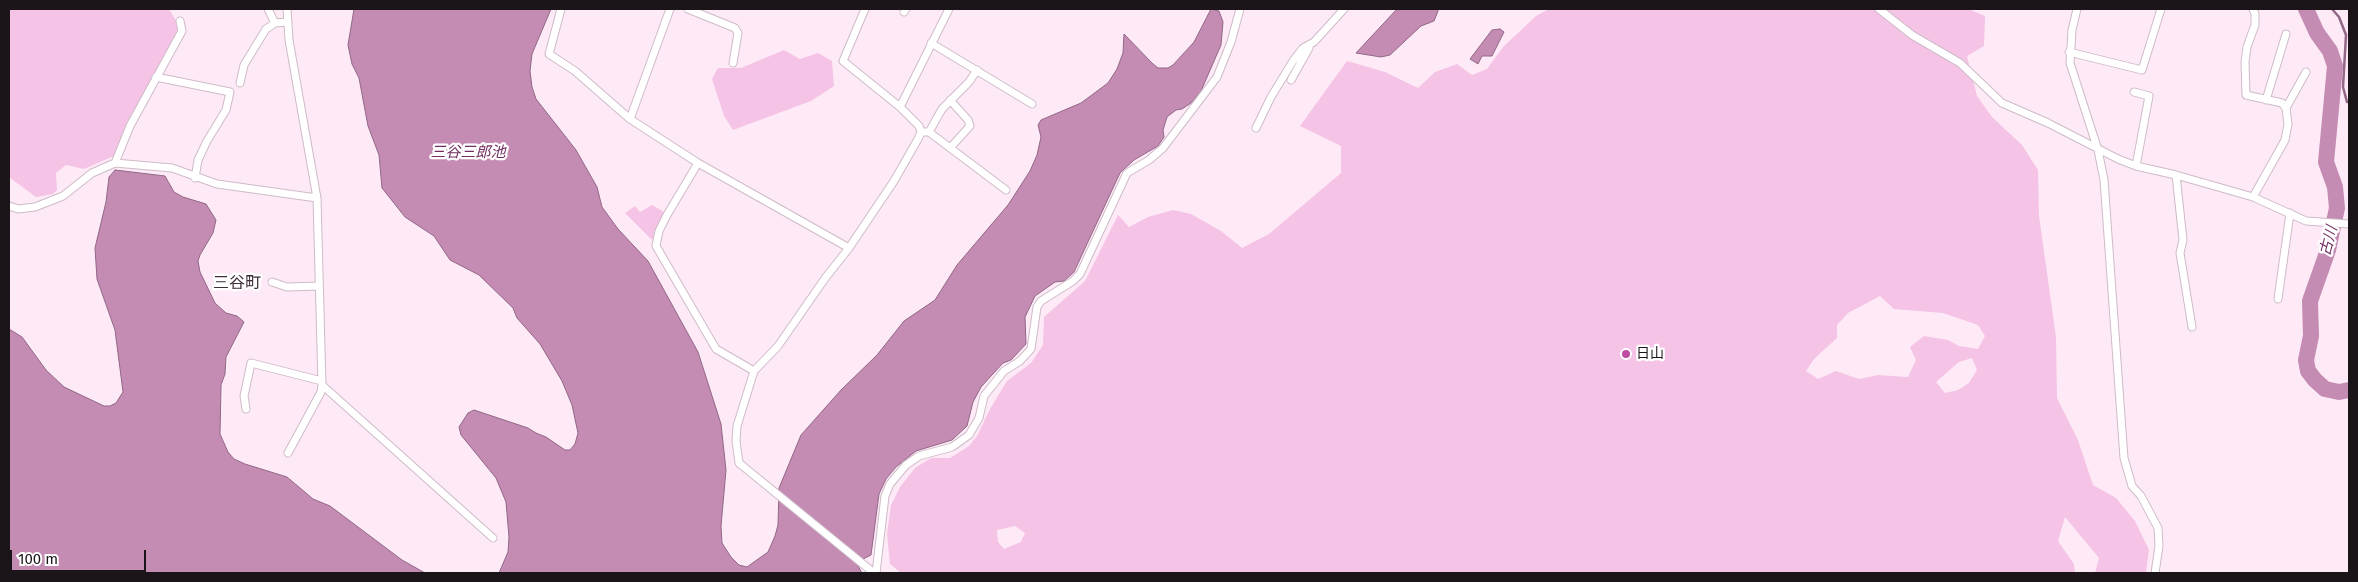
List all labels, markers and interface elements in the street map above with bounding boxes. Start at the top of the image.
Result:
water label: 三谷三郎池 [431,144,505,162]
water label: 古川 [2316,224,2342,258]
district label: 三谷町 [213,274,261,294]
place label: 日山 [1636,346,1664,362]
marker: 日山 [1620,348,1632,360]
scale bar [12,540,149,572]
text: 100 m [18,550,58,568]

